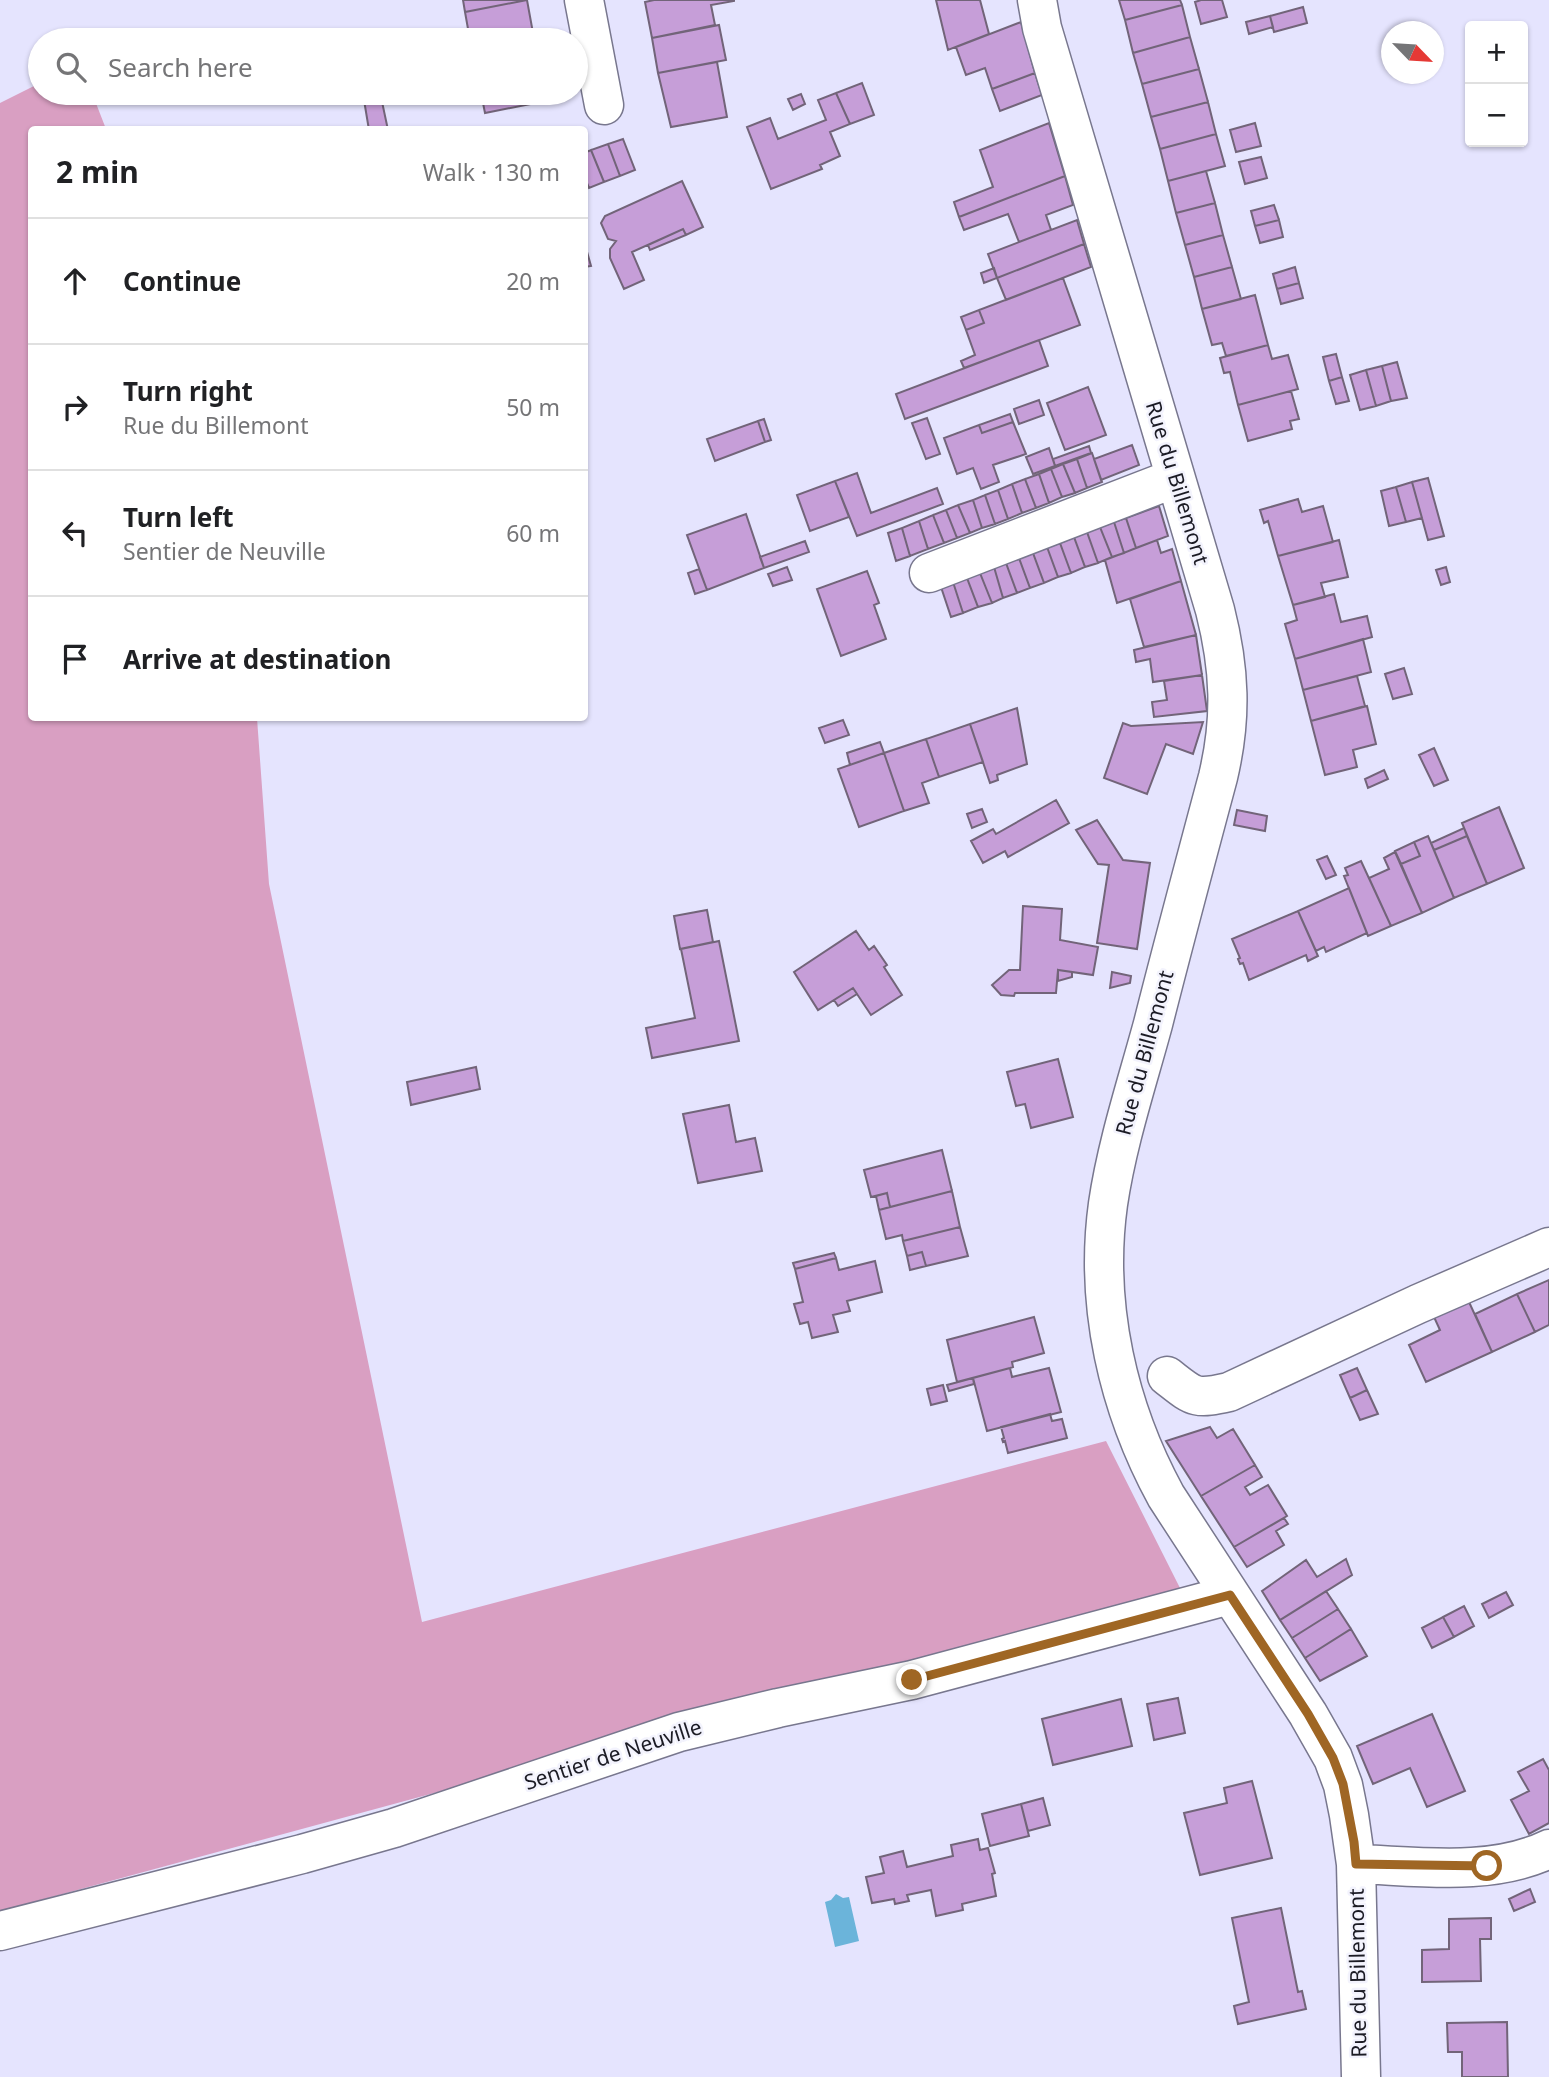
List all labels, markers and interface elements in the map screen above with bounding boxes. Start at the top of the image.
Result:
north arrow [1381,21,1444,84]
map controls [1465,21,1528,147]
button: + [1465,21,1528,84]
search box [28,28,588,105]
icon: search [52,48,90,86]
text: Search here [108,49,253,85]
button: − [1465,84,1528,147]
text: 2 min [56,151,139,192]
text: Walk · 130 m [423,156,560,188]
icon: ahead [56,262,94,300]
text: Continue [123,263,241,299]
text: 20 m [506,265,560,297]
text: Turn right [123,373,253,409]
icon: right [56,388,94,426]
text: 50 m [506,391,560,423]
street label: Rue du Billemont [1140,398,1216,568]
text: Rue du Billemont [123,409,308,441]
text: Turn left [123,499,234,535]
icon: left [56,514,94,552]
text: 60 m [506,517,560,549]
text: Sentier de Neuville [123,535,326,567]
icon: arrive [56,640,94,678]
text: Arrive at destination [123,641,392,677]
street label: Rue du Billemont [1109,967,1180,1138]
route end [896,1664,927,1695]
street label: Sentier de Neuville [520,1712,705,1796]
route start [1471,1850,1502,1881]
street label: Rue du Billemont [1342,1888,1372,2058]

